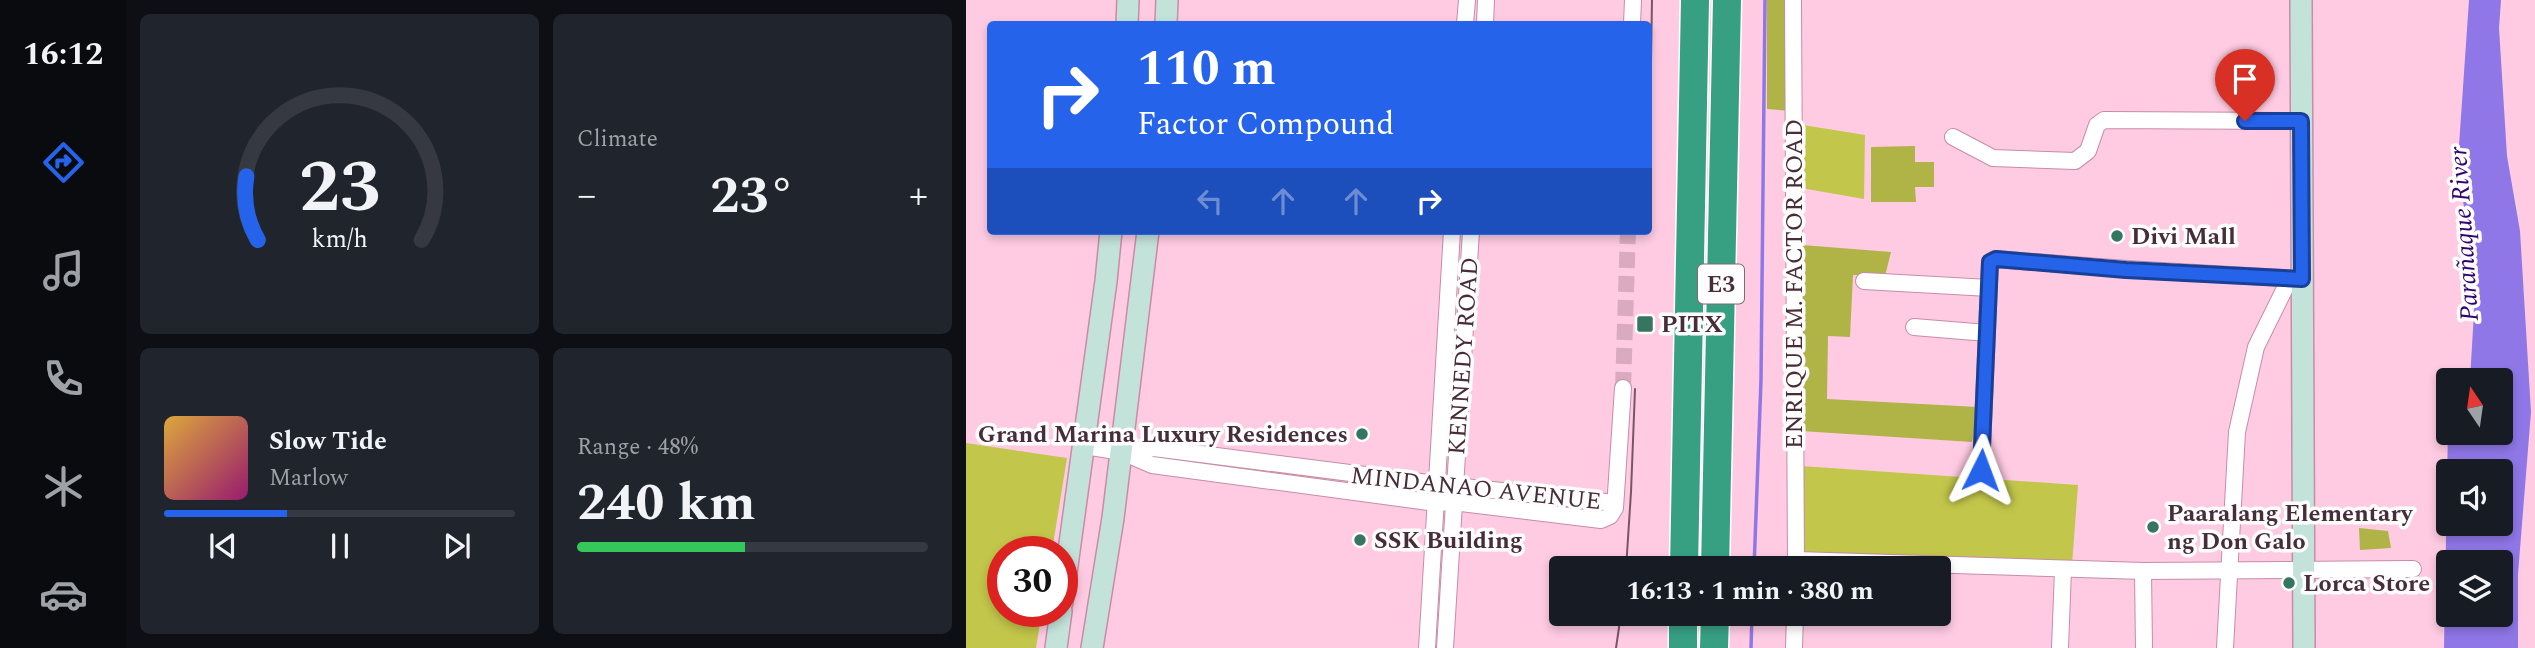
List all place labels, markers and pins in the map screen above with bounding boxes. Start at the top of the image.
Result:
pin [2215,49,2275,121]
place label: Divi Mall [2131,219,2236,255]
marker: Divi Mall [2109,228,2125,244]
place label: PITX [1661,307,1723,343]
marker: PITX [1635,314,1655,334]
place label: Grand Marina Luxury Residences [978,417,1348,453]
marker: Grand Marina Luxury Residences [1354,426,1370,442]
place label: Paaralang Elementary ng Don Galo [2167,496,2414,560]
marker: Paaralang Elementary ng Don Galo [2145,519,2161,535]
place label: SSK Building [1374,523,1523,559]
marker: SSK Building [1352,532,1368,548]
place label: Lorca Store [2303,566,2430,602]
marker: Lorca Store [2281,575,2297,591]

